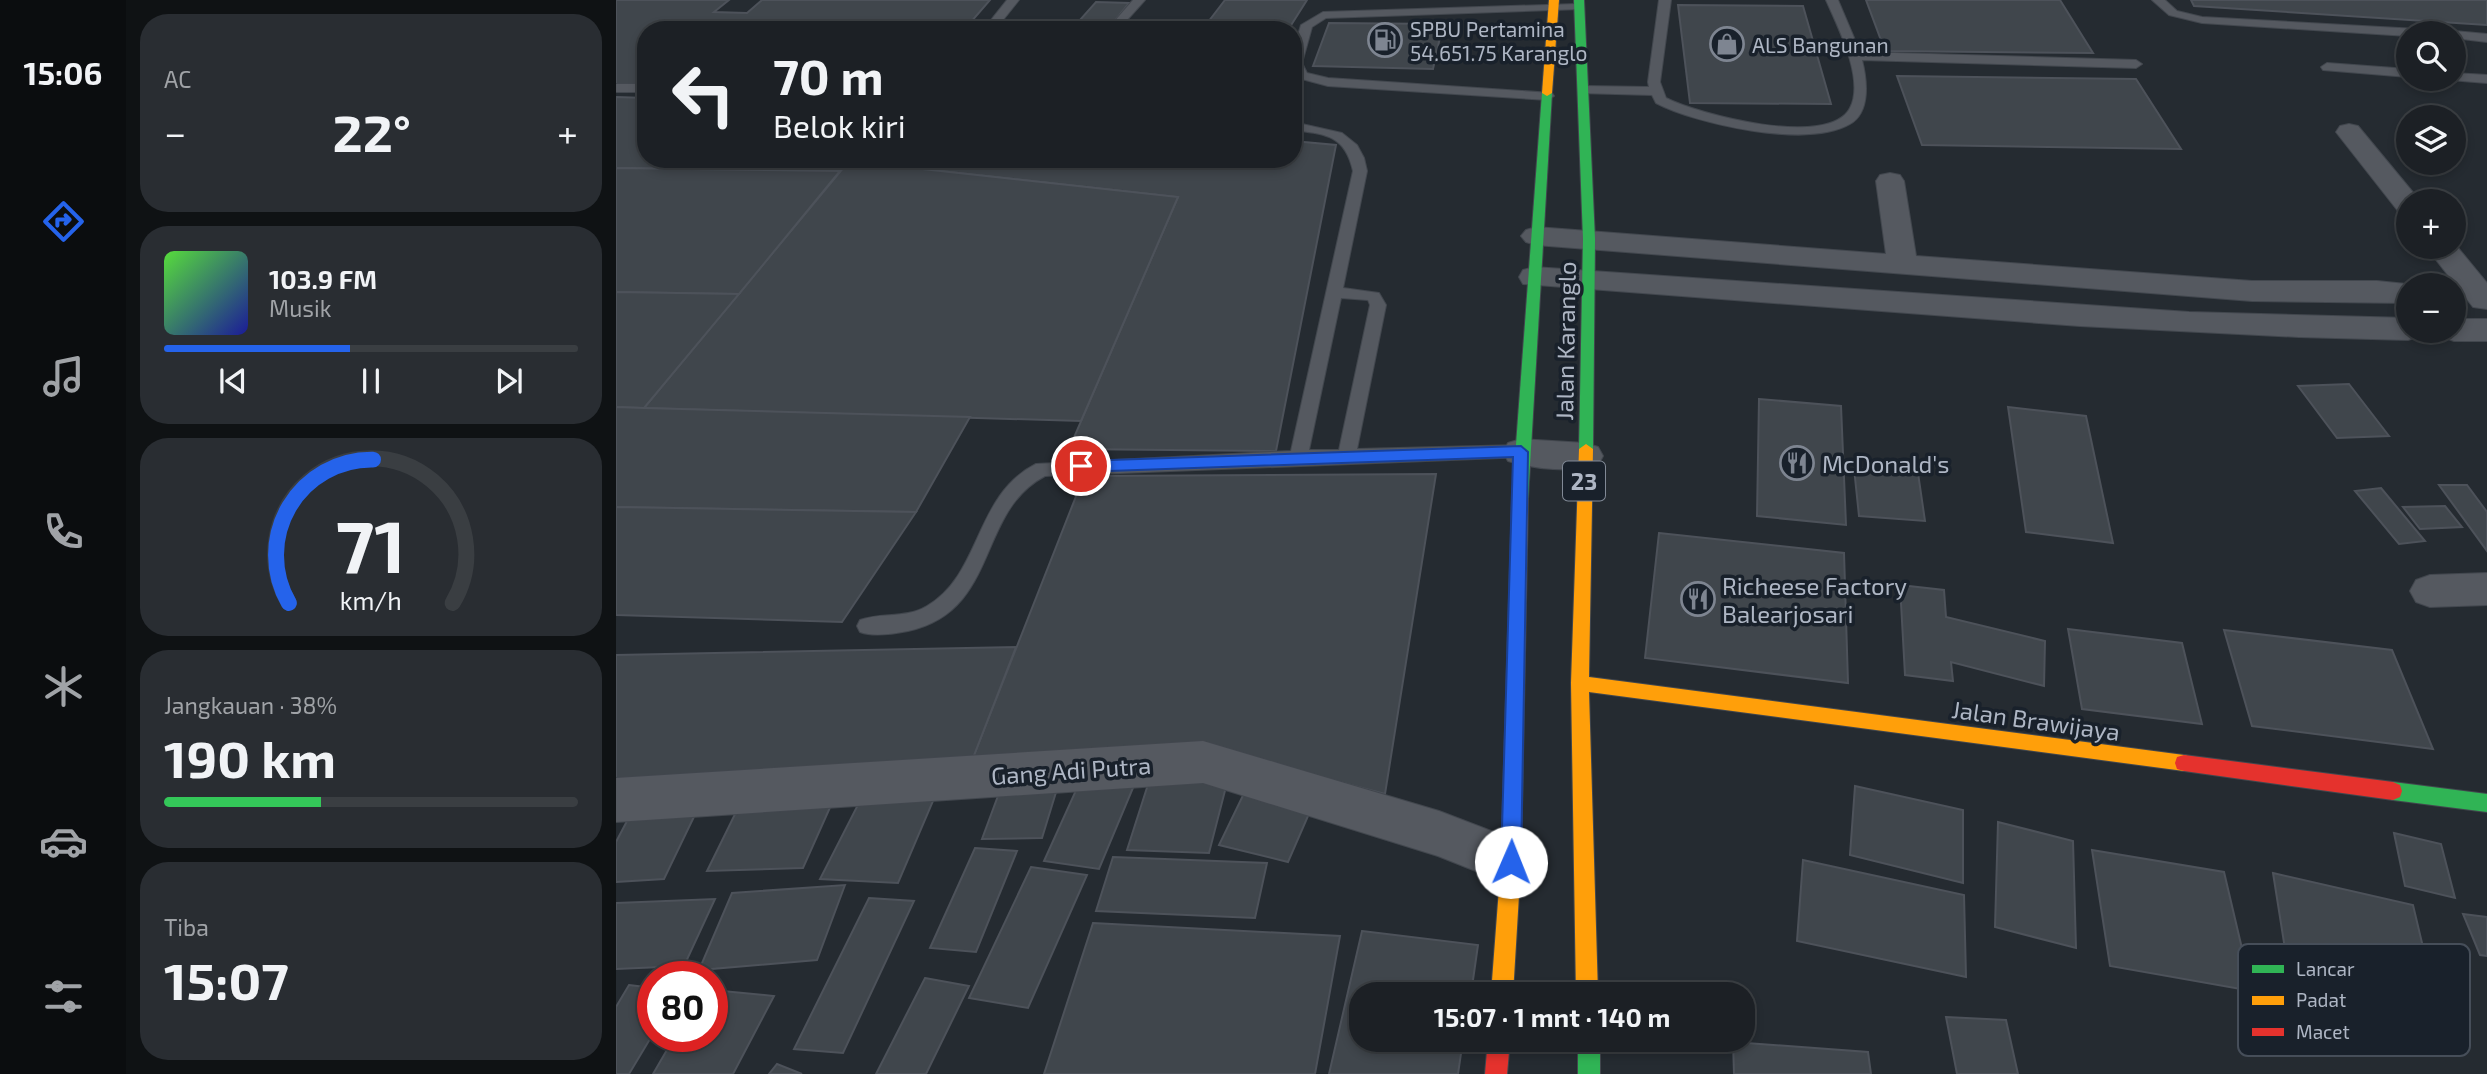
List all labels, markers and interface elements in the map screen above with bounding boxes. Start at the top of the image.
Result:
place label: SPBU Pertamina 54.651.75 Karanglo [1410,16,1587,65]
fuel station icon: SPBU Pertamina 54.651.75 Karanglo [1366,21,1404,59]
map controls [2396,21,2466,343]
button: search [2396,21,2466,91]
shop icon: ALS Bangunan [1708,25,1746,63]
place label: ALS Bangunan [1752,32,1889,57]
text: 70 m [773,46,884,105]
icon: left [658,49,749,140]
text: 15:06 [24,53,102,91]
text: AC [164,65,191,93]
text: 22° [332,100,411,162]
button: layers [2396,105,2466,175]
text: Belok kiri [773,106,906,144]
text: − [164,109,186,155]
text: + [557,109,578,155]
button: + [2396,189,2466,259]
icon: directions [39,197,88,246]
street label: Jalan Karanglo [1549,261,1581,421]
text: 103.9 FM [269,263,377,294]
button: − [2396,273,2466,343]
text: Musik [269,294,331,322]
icon: music [39,352,88,401]
icon: previous [214,362,252,400]
icon: pause [352,362,390,400]
icon: next [490,362,528,400]
pin [1051,436,1111,496]
restaurant icon: McDonald's [1778,444,1816,482]
icon: arrive [1062,447,1100,485]
place label: McDonald's [1822,449,1950,478]
road number: 23 [1563,461,1605,500]
text: 71 [336,500,406,588]
icon: phone [39,507,88,556]
place label: Richeese Factory Balearjosari [1722,571,1907,628]
restaurant icon: Richeese Factory Balearjosari [1679,580,1717,618]
text: km/h [340,585,402,615]
icon: climate [39,662,88,711]
text: Jangkauan · 38% [164,691,337,719]
street label: Jalan Brawijaya [1950,694,2122,746]
text: 190 km [164,726,336,788]
street label: Gang Adi Putra [990,750,1152,790]
icon: car [39,817,88,866]
position arrow [1474,825,1548,899]
text: Tiba [164,913,209,941]
legend [2238,944,2470,1056]
text: 15:07 [164,948,289,1010]
text: Lancar [2296,957,2355,980]
speed limit sign: 80 [637,961,728,1052]
icon: filters [39,972,88,1021]
text: Padat [2296,988,2346,1011]
text: 15:07 · 1 mnt · 140 m [1434,1001,1670,1032]
text: Macet [2296,1020,2350,1043]

